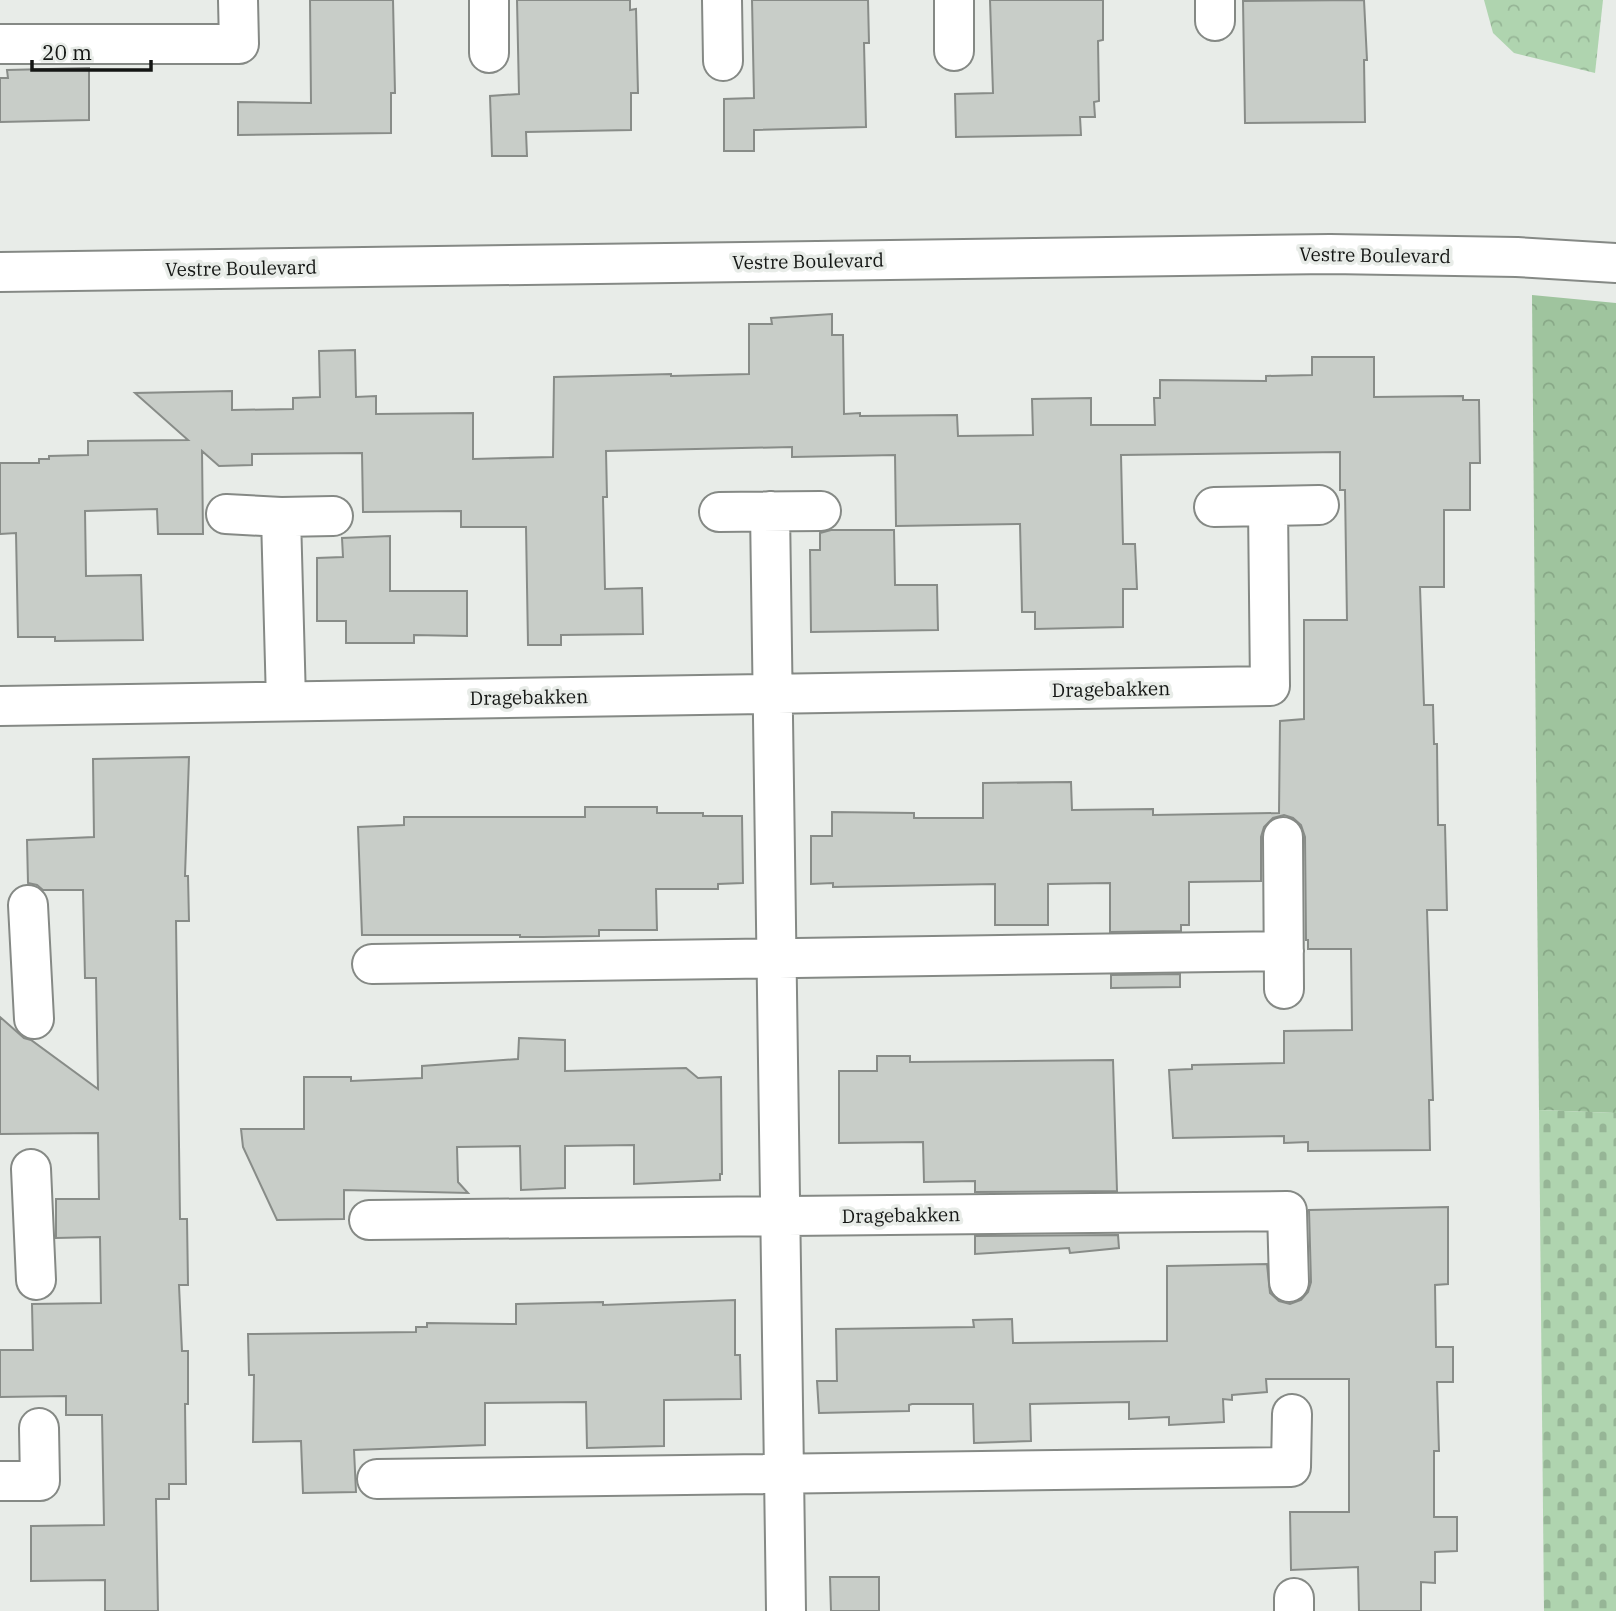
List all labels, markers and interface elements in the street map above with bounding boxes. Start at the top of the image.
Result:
scale bar [32,28,150,72]
text: 20 m [42,38,92,66]
street label: Vestre Boulevard [1299,242,1451,268]
street label: Vestre Boulevard [732,248,884,274]
street label: Vestre Boulevard [165,255,317,281]
street label: Dragebakken [1051,676,1171,702]
street label: Dragebakken [469,684,589,710]
street label: Dragebakken [841,1202,961,1228]

